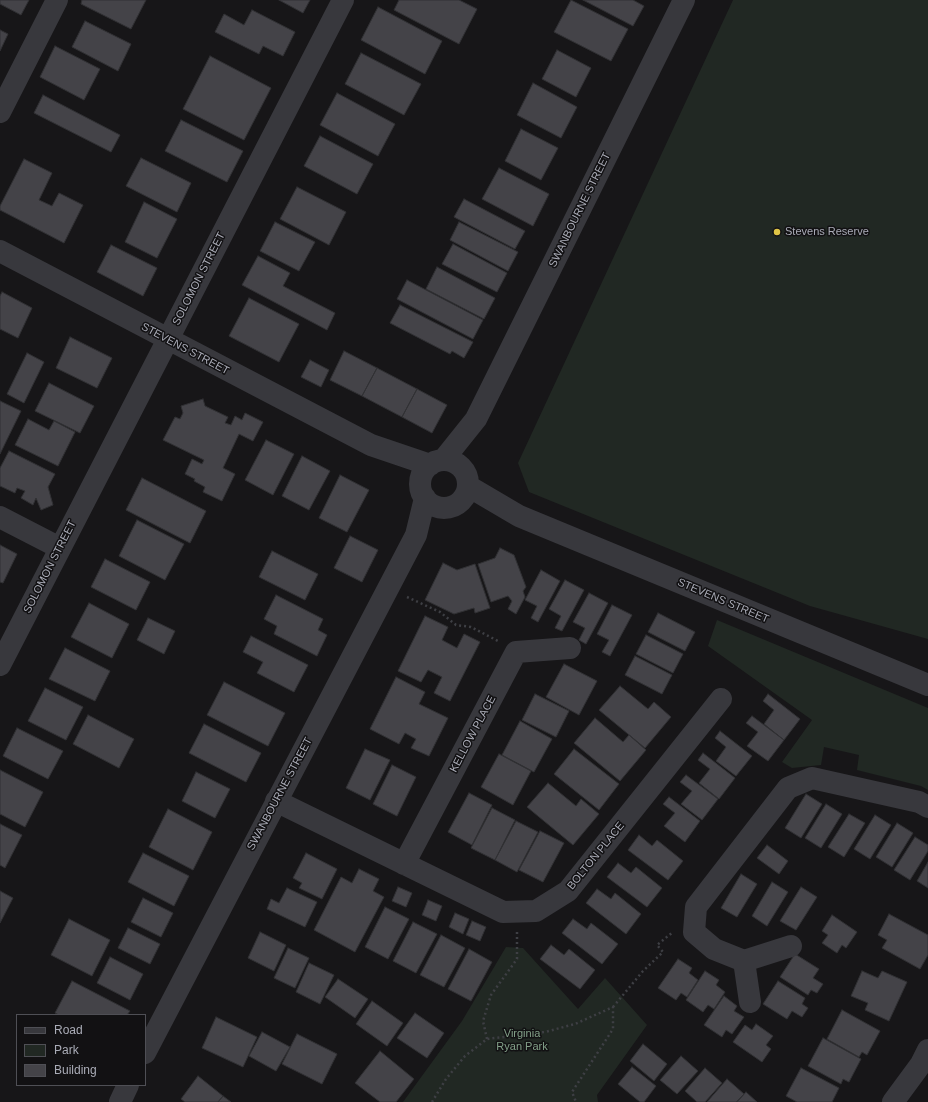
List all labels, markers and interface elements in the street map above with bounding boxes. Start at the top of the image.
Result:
street label: SWANBOURNE STREET [546,150,614,270]
place label: Stevens Reserve [785,225,869,239]
marker: Stevens Reserve [772,227,782,237]
street label: SOLOMON STREET [170,230,228,328]
street label: STEVENS STREET [139,320,231,378]
street label: SOLOMON STREET [21,518,79,616]
street label: STEVENS STREET [675,576,771,626]
street label: KELLOW PLACE [447,693,499,775]
street label: SWANBOURNE STREET [245,735,315,853]
street label: BOLTON PLACE [565,819,627,893]
legend [16,1014,146,1086]
text: Road [54,1023,83,1037]
park label: Virginia Ryan Park [496,1027,548,1053]
text: Park [54,1043,79,1057]
text: Building [54,1063,97,1077]

